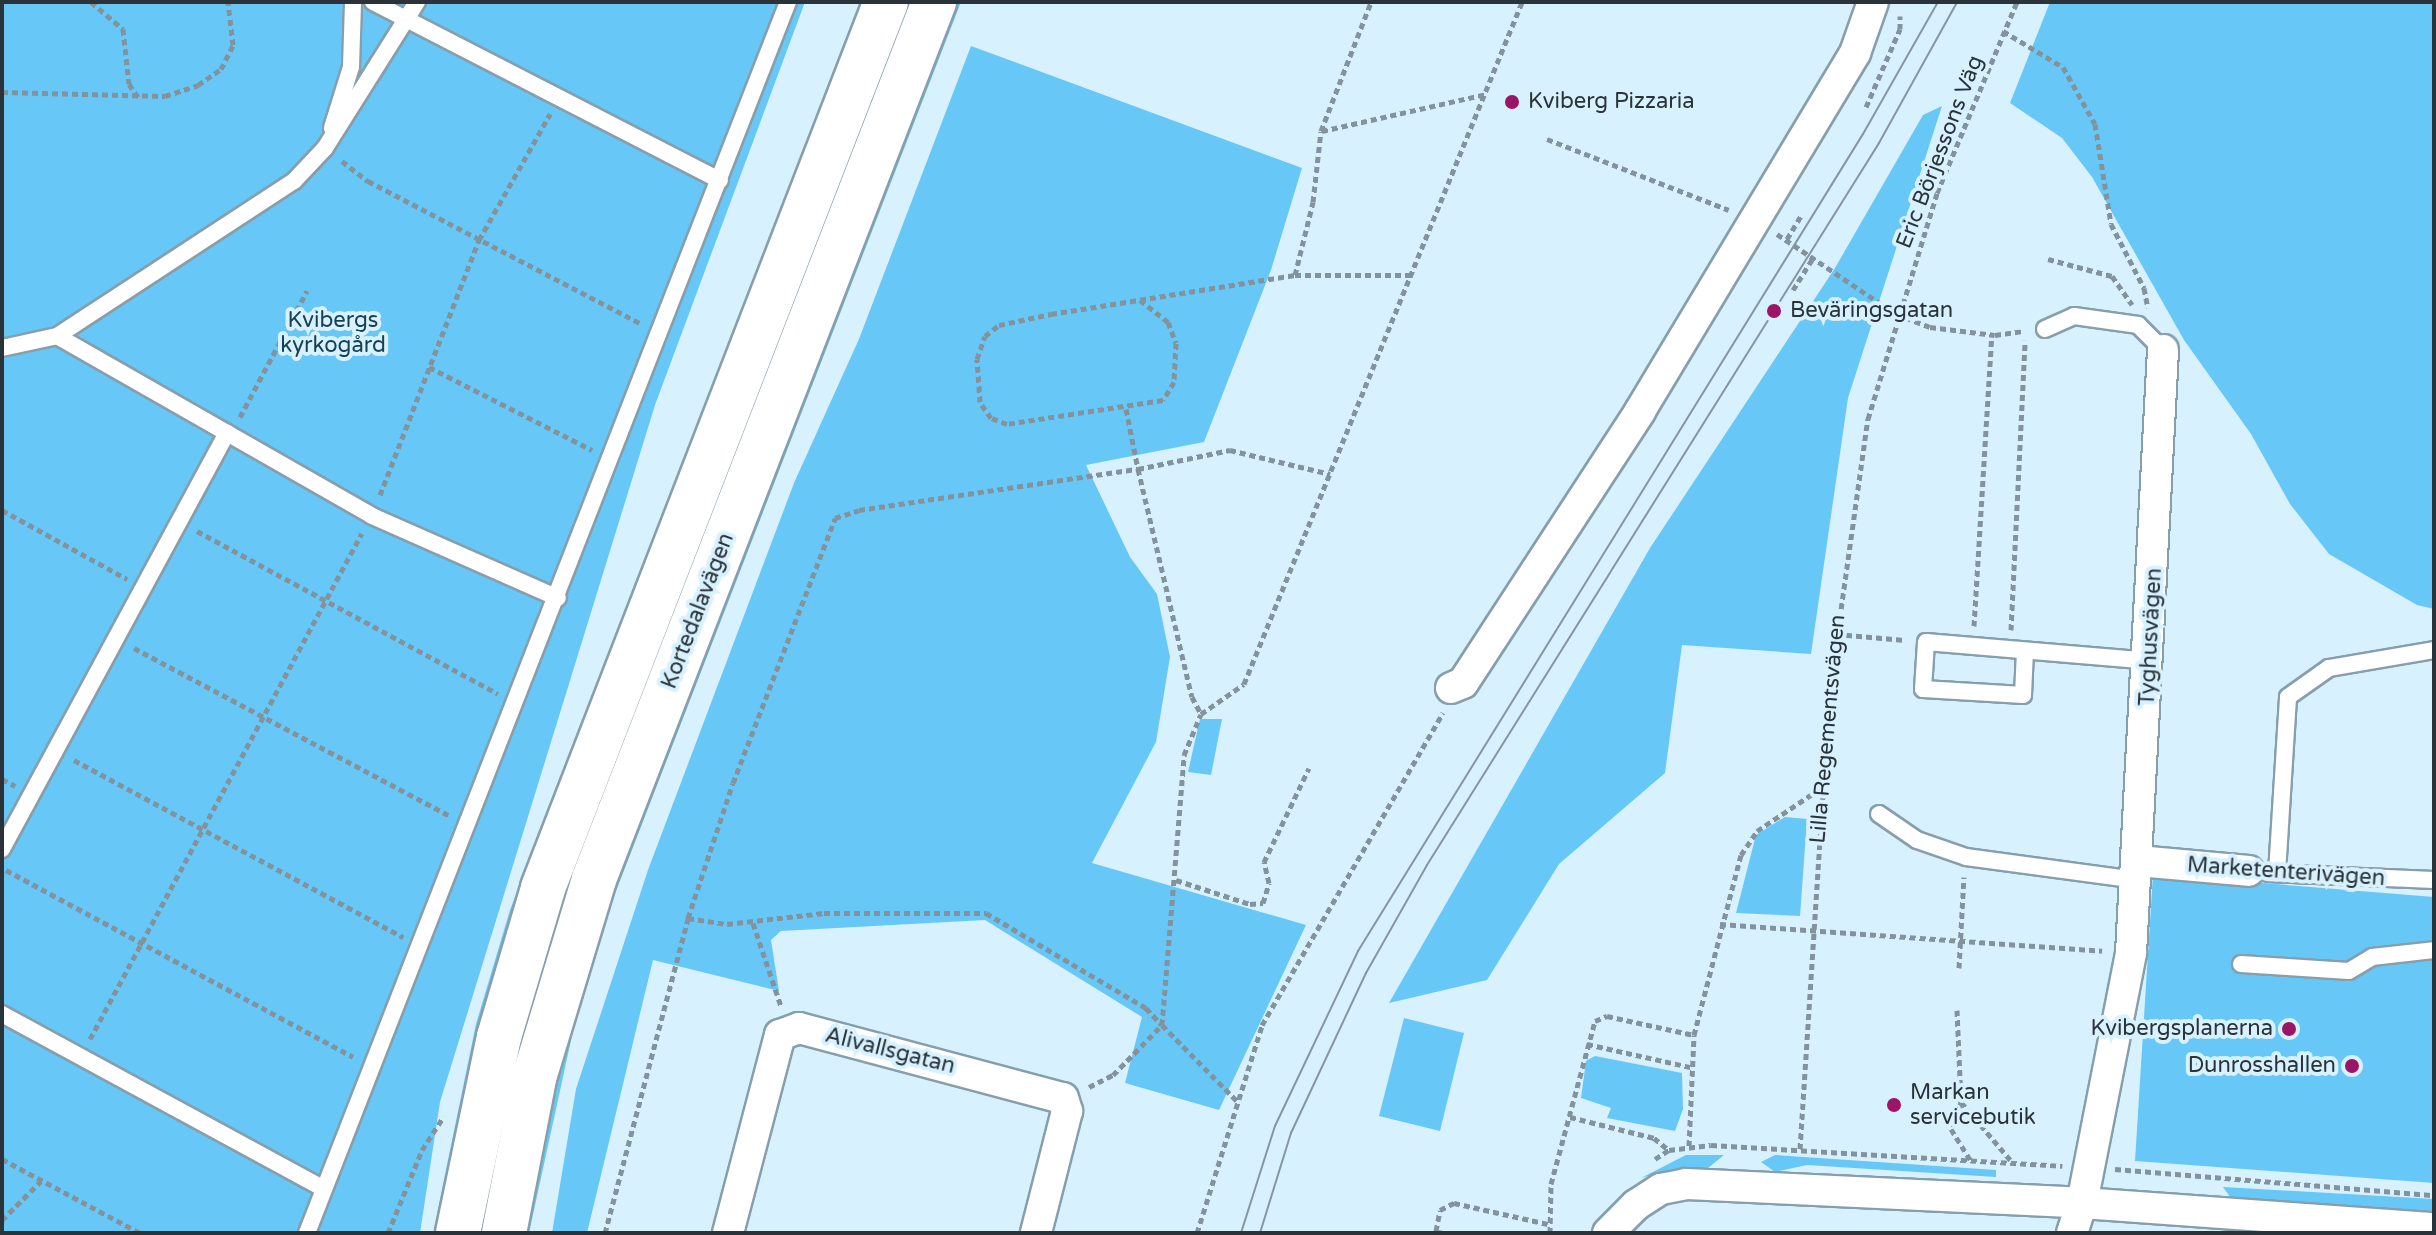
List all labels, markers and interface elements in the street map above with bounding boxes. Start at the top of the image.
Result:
street label: Eric Börjessons Väg [1891,52,1989,252]
place label: Kviberg Pizzaria [1528,89,1695,115]
marker: Kviberg Pizzaria [1503,93,1521,111]
place label: Beväringsgatan [1790,298,1953,324]
marker: Beväringsgatan [1765,302,1783,320]
park label: Kvibergs kyrkogård [280,307,386,358]
street label: Kortedalavägen [656,529,740,693]
street label: Tyghusvägen [2134,567,2168,707]
street label: Lilla Regementsvägen [1805,613,1851,845]
street label: Marketenterivägen [2186,852,2386,892]
place label: Kvibergsplanerna [2090,1016,2273,1042]
marker: Kvibergsplanerna [2280,1020,2298,1038]
street label: Alivallsgatan [822,1022,958,1080]
place label: Dunrosshallen [2188,1053,2336,1079]
marker: Dunrosshallen [2343,1057,2361,1075]
place label: Markan servicebutik [1910,1079,2036,1130]
marker: Markan servicebutik [1885,1096,1903,1114]

